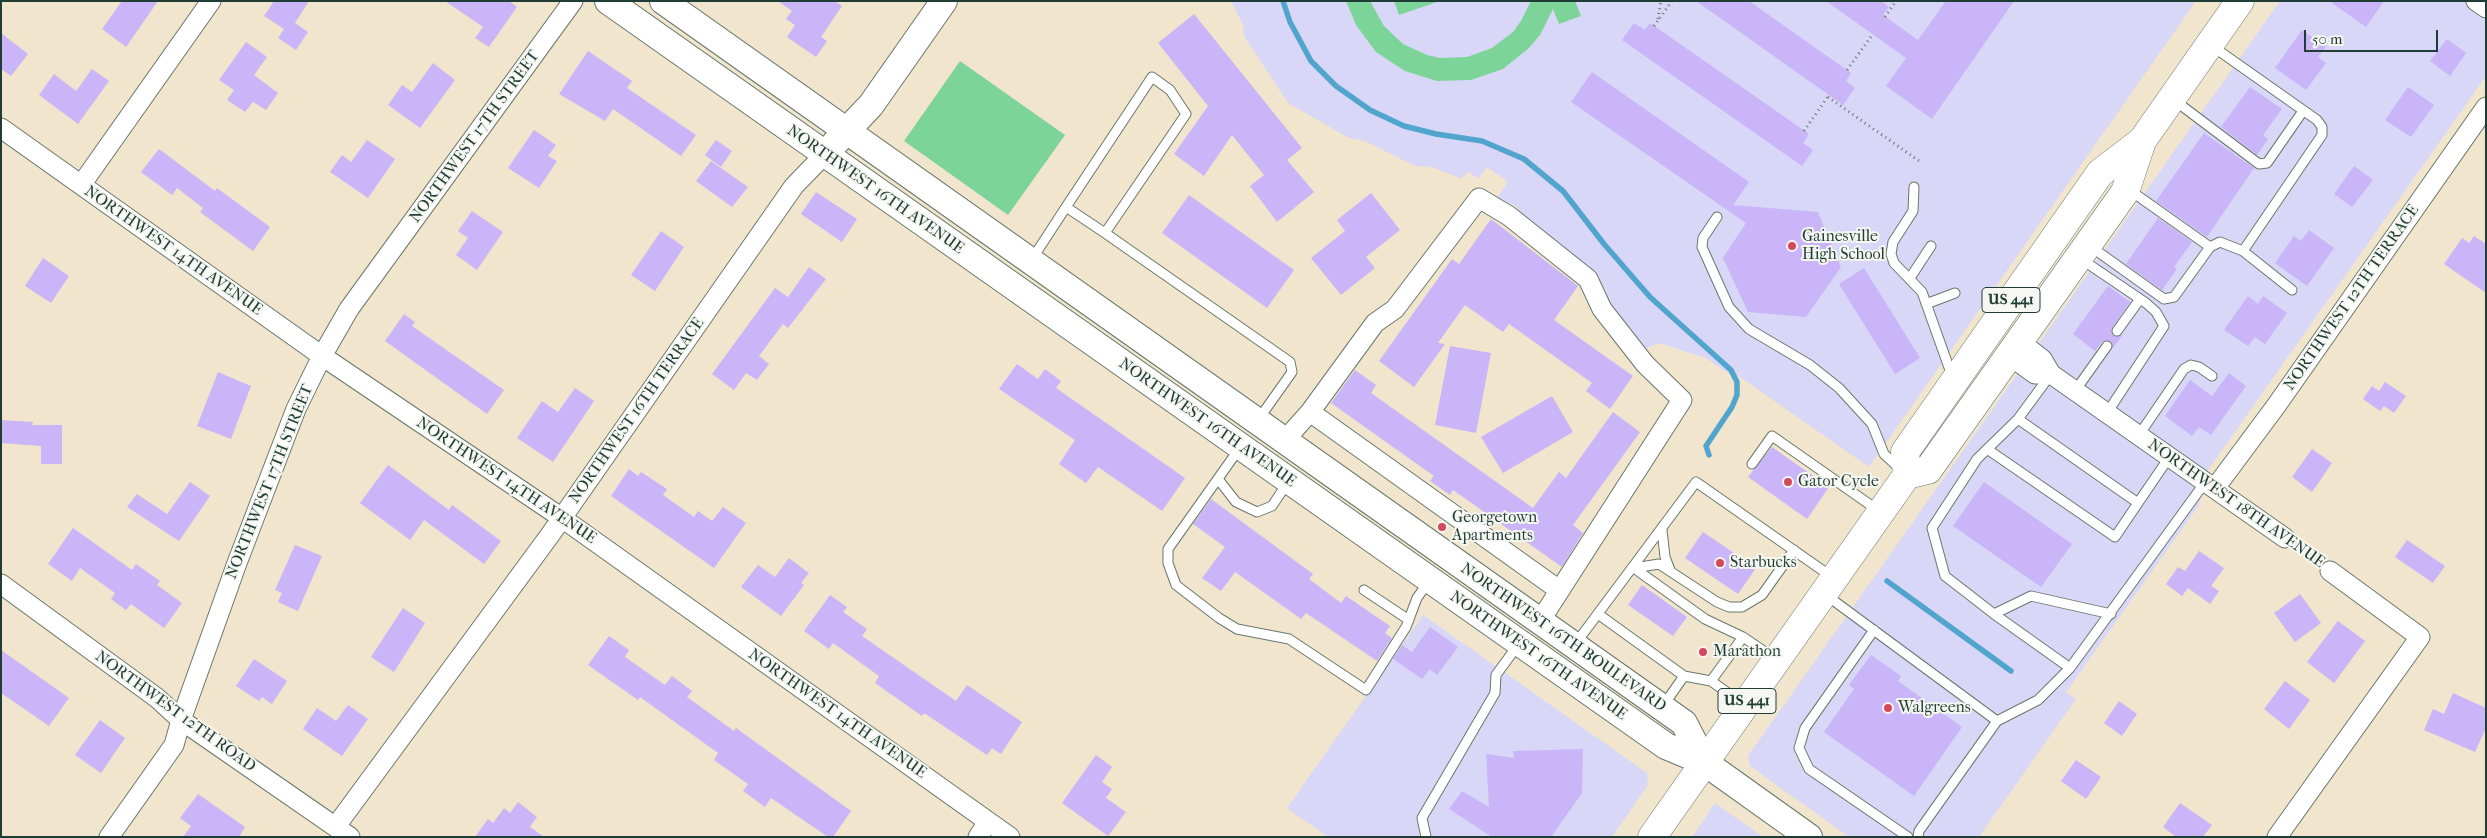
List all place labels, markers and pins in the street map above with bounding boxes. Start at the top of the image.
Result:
place label: Gainesville High School [1802,227,1885,265]
marker: Gainesville High School [1786,240,1798,252]
place label: Gator Cycle [1798,472,1879,492]
marker: Gator Cycle [1782,476,1794,488]
place label: Georgetown Apartments [1452,508,1537,546]
marker: Georgetown Apartments [1436,521,1448,533]
place label: Starbucks [1730,553,1797,573]
marker: Starbucks [1714,557,1726,569]
place label: Marathon [1713,642,1781,662]
marker: Marathon [1697,646,1709,658]
place label: Walgreens [1898,698,1971,718]
marker: Walgreens [1882,702,1894,714]

